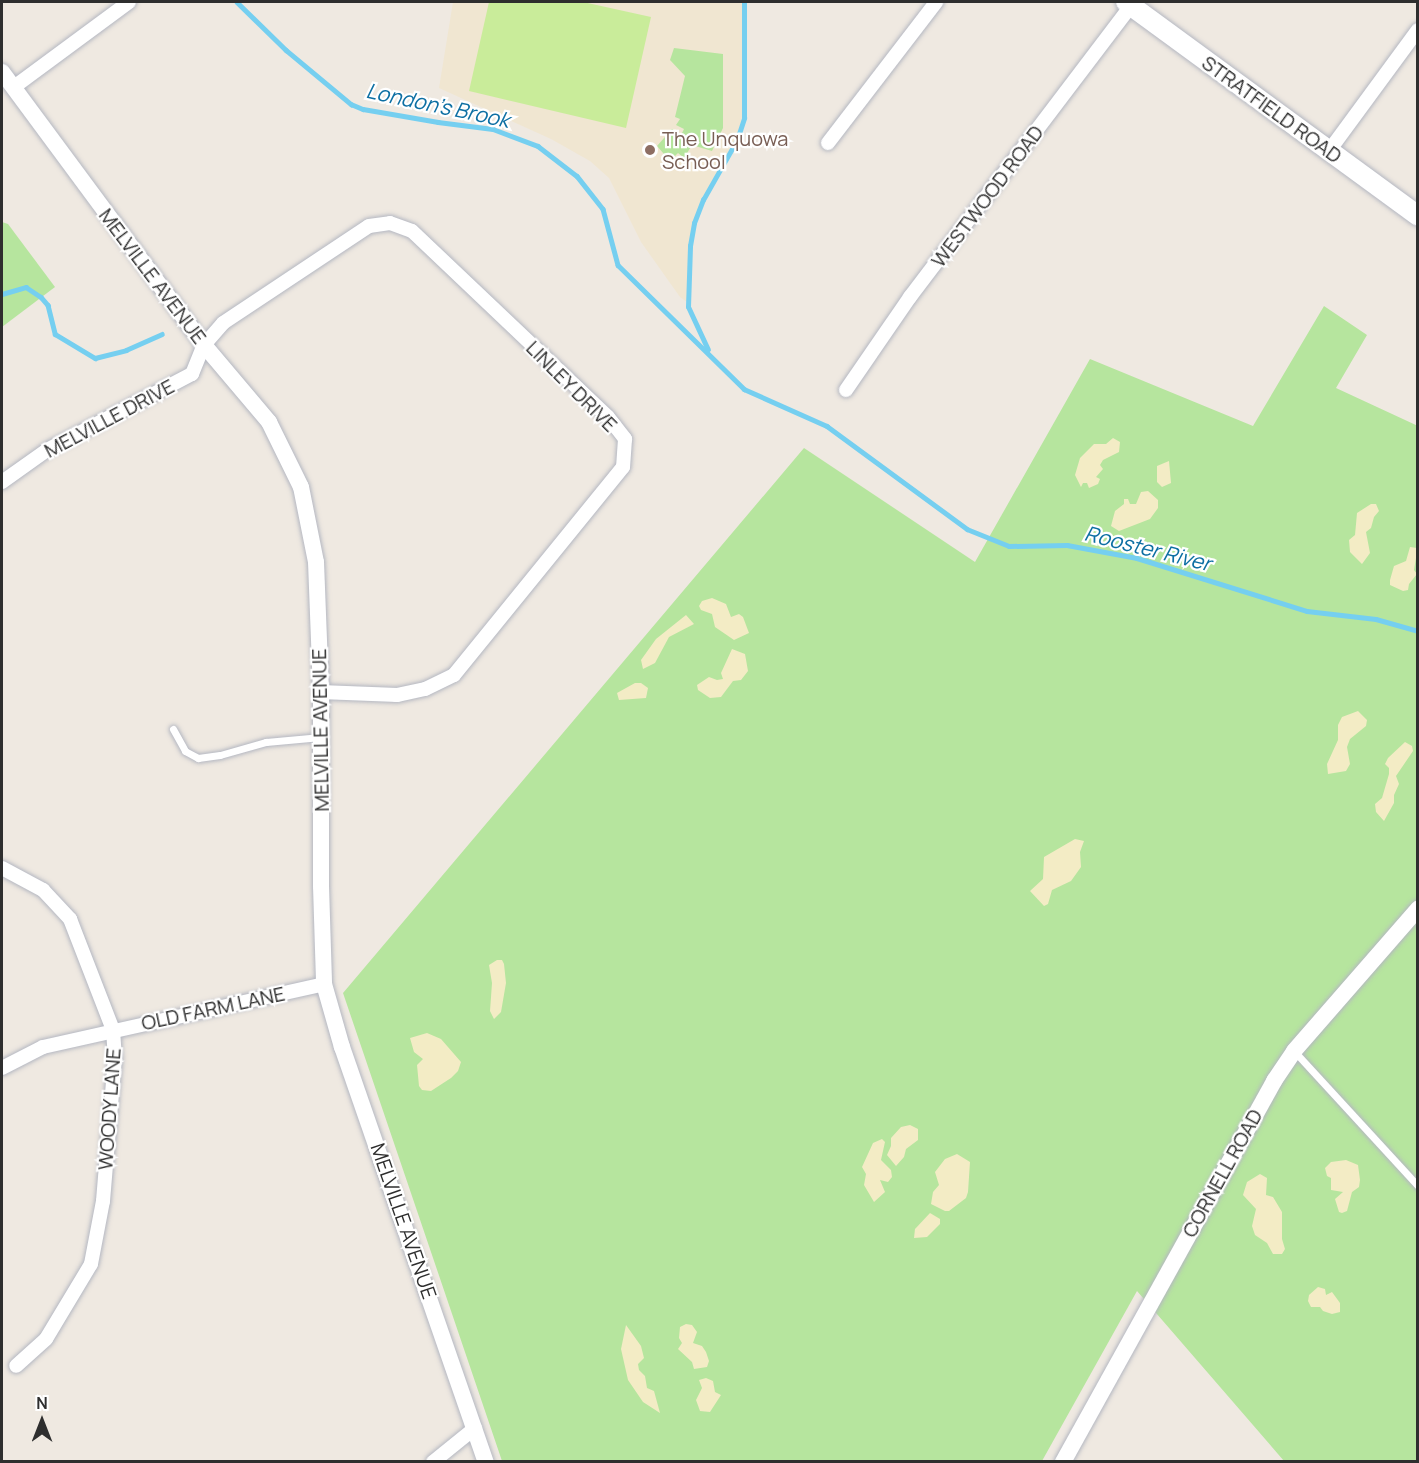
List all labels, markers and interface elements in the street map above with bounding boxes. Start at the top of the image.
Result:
street label: STRATFIELD ROAD [1197,50,1347,168]
water label: London's Brook [364,78,512,132]
street label: WESTWOOD ROAD [926,120,1048,272]
place label: The Unquowa School [662,126,788,173]
marker: The Unquowa School [643,143,657,157]
street label: MELVILLE AVENUE [94,204,212,348]
street label: LINLEY DRIVE [521,335,623,437]
street label: MELVILLE DRIVE [40,374,178,462]
water label: Rooster River [1082,520,1214,576]
street label: MELVILLE AVENUE [307,648,333,812]
street label: OLD FARM LANE [139,981,287,1035]
street label: WOODY LANE [93,1047,125,1171]
street label: CORNELL ROAD [1177,1104,1267,1242]
street label: MELVILLE AVENUE [366,1140,442,1302]
north arrow [12,1391,72,1451]
text: N [36,1392,48,1414]

